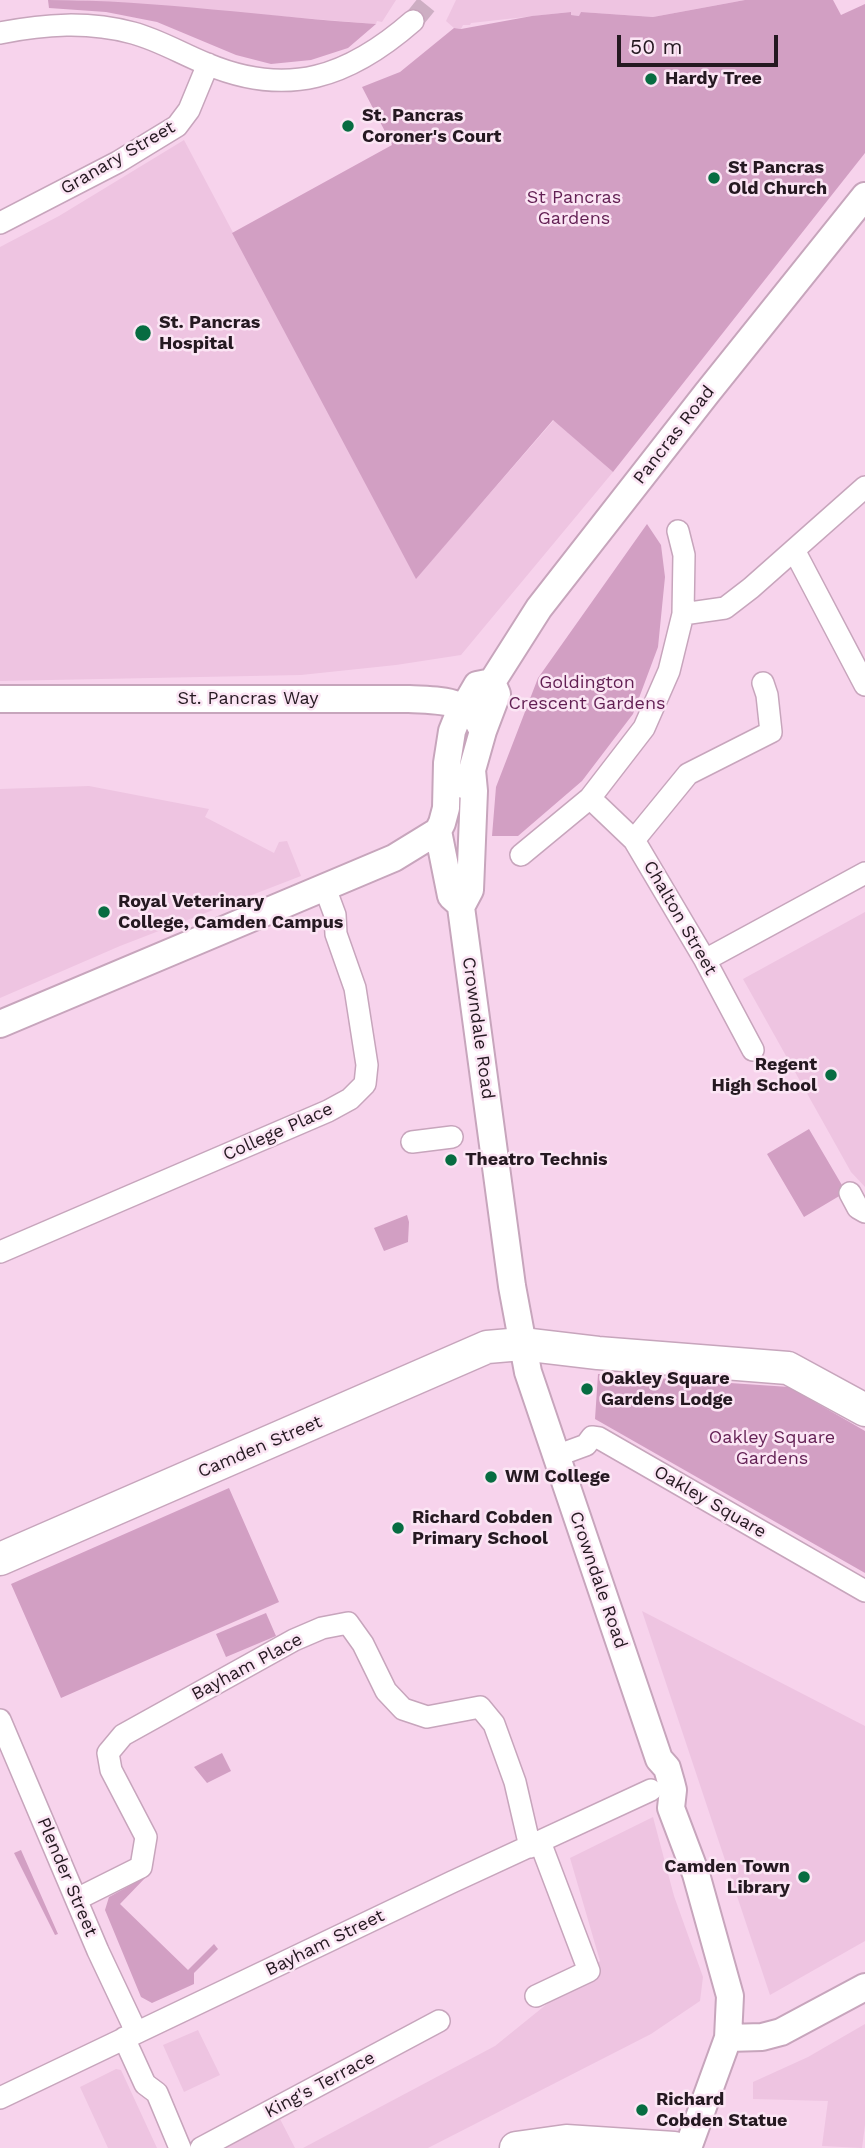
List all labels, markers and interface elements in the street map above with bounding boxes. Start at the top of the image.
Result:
scale bar [620,21,781,65]
text: 50 m [630,34,682,59]
place label: Hardy Tree [665,68,762,90]
marker: Hardy Tree [643,71,659,87]
place label: St. Pancras Coroner's Court [362,105,501,148]
street label: Granary Street [57,116,179,200]
marker: St. Pancras Coroner's Court [340,118,356,134]
place label: St Pancras Old Church [728,157,827,200]
marker: St Pancras Old Church [706,170,722,186]
park label: St Pancras Gardens [527,187,621,230]
place label: St. Pancras Hospital [159,312,260,354]
marker: St. Pancras Hospital [133,323,153,343]
street label: Pancras Road [629,381,719,489]
park label: Goldington Crescent Gardens [508,672,666,714]
street label: St. Pancras Way [178,688,318,710]
street label: Chalton Street [638,857,722,979]
place label: Royal Veterinary College, Camden Campus [118,891,343,934]
marker: Royal Veterinary College, Camden Campus [96,904,112,920]
street label: Crowndale Road [457,955,499,1101]
place label: Regent High School [712,1054,817,1096]
marker: Regent High School [823,1067,839,1083]
street label: College Place [220,1098,336,1166]
place label: Theatro Technis [465,1149,608,1171]
marker: Theatro Technis [443,1152,459,1168]
place label: Oakley Square Gardens Lodge [601,1368,733,1410]
marker: Oakley Square Gardens Lodge [579,1381,595,1397]
street label: Camden Street [195,1411,325,1483]
park label: Oakley Square Gardens [709,1427,835,1470]
street label: Oakley Square [650,1461,770,1543]
place label: WM College [505,1466,610,1488]
marker: WM College [483,1469,499,1485]
place label: Richard Cobden Primary School [412,1507,553,1550]
street label: Crowndale Road [564,1509,632,1651]
marker: Richard Cobden Primary School [390,1520,406,1536]
street label: Bayham Place [188,1629,306,1705]
street label: Plender Street [32,1814,102,1940]
place label: Camden Town Library [664,1856,790,1898]
marker: Camden Town Library [796,1869,812,1885]
street label: Bayham Street [262,1905,388,1981]
street label: King's Terrace [261,2047,379,2123]
place label: Richard Cobden Statue [656,2089,787,2132]
marker: Richard Cobden Statue [634,2102,650,2118]

